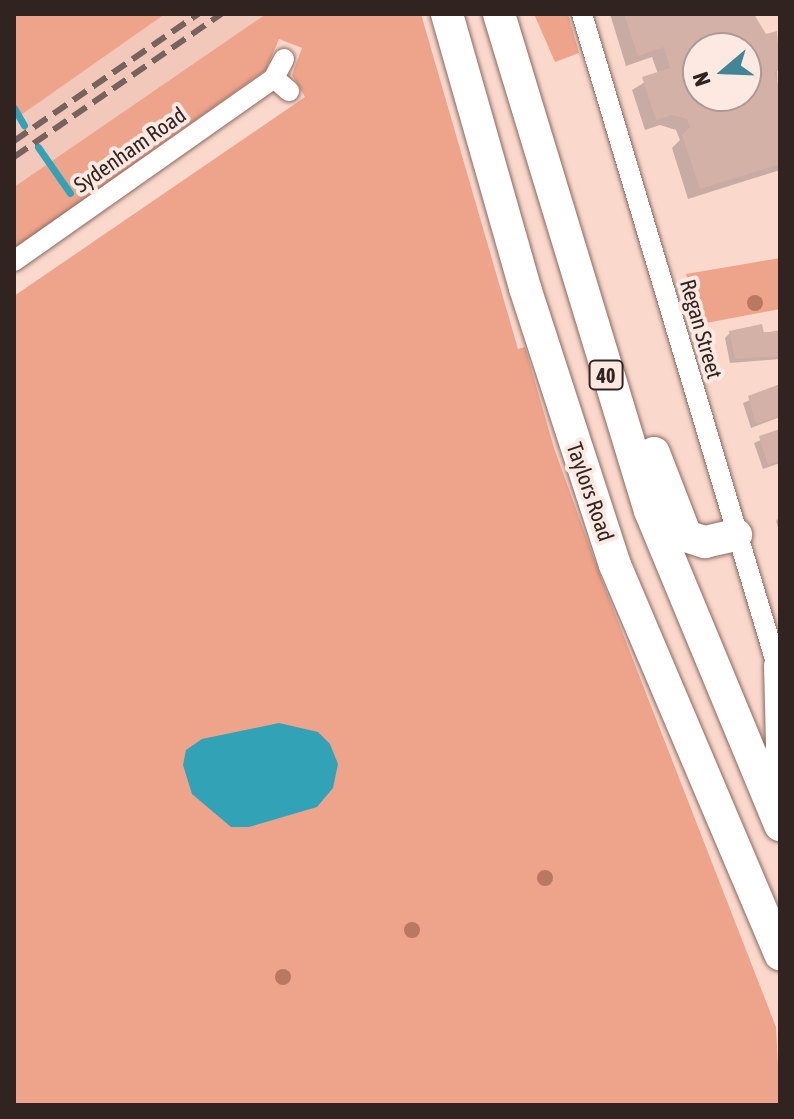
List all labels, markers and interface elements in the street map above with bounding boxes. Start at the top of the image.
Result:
north arrow [682,32,762,112]
text: N [687,69,716,90]
street label: Sydenham Road [69,102,191,198]
street label: Regan Street [674,276,728,382]
road number: 40 [588,359,624,391]
street label: Taylors Road [561,439,619,545]

